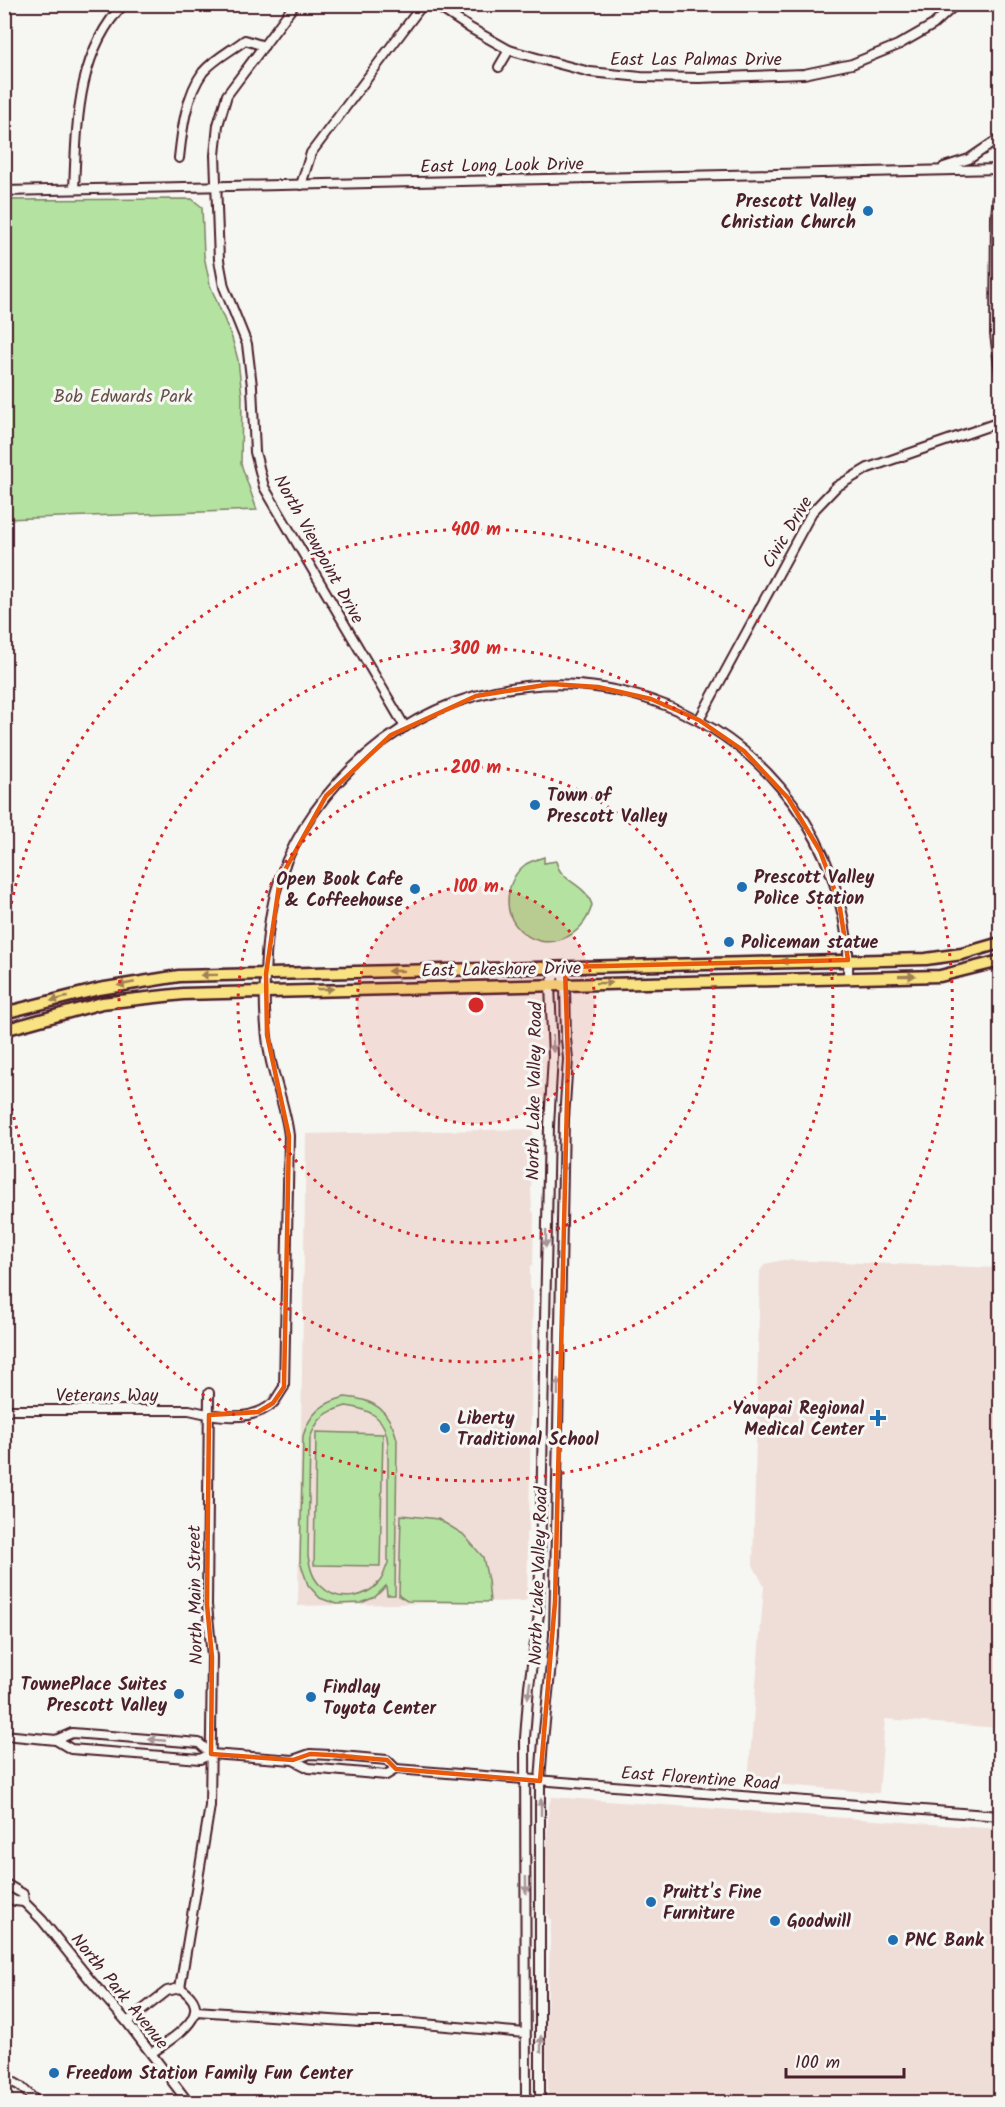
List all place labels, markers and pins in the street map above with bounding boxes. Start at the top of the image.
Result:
place label: Prescott Valley Christian Church [721,188,857,238]
marker: Prescott Valley Christian Church [861,204,875,218]
place label: Town of Prescott Valley [547,782,668,832]
marker: Town of Prescott Valley [528,798,542,812]
place label: Prescott Valley Police Station [754,864,875,914]
place label: Open Book Cafe & Coffeehouse [276,866,403,916]
marker: Prescott Valley Police Station [735,880,749,894]
marker: Open Book Cafe & Coffeehouse [408,882,422,896]
place label: Policeman statue [741,929,879,958]
marker: Policeman statue [722,935,736,949]
centre of rings [466,995,486,1015]
place label: Yavapai Regional Medical Center [732,1395,865,1445]
place label: Liberty Traditional School [457,1405,599,1455]
marker: Yavapai Regional Medical Center [869,1409,887,1427]
marker: Liberty Traditional School [438,1421,452,1435]
place label: TownePlace Suites Prescott Valley [20,1671,168,1721]
place label: Findlay Toyota Center [323,1674,438,1724]
marker: TownePlace Suites Prescott Valley [172,1687,186,1701]
marker: Findlay Toyota Center [304,1690,318,1704]
place label: Pruitt's Fine Furniture [663,1879,762,1929]
marker: Pruitt's Fine Furniture [644,1895,658,1909]
place label: Goodwill [787,1908,851,1937]
marker: Goodwill [768,1914,782,1928]
place label: PNC Bank [905,1927,985,1956]
marker: PNC Bank [886,1933,900,1947]
place label: Freedom Station Family Fun Center [66,2060,354,2089]
marker: Freedom Station Family Fun Center [47,2066,61,2080]

